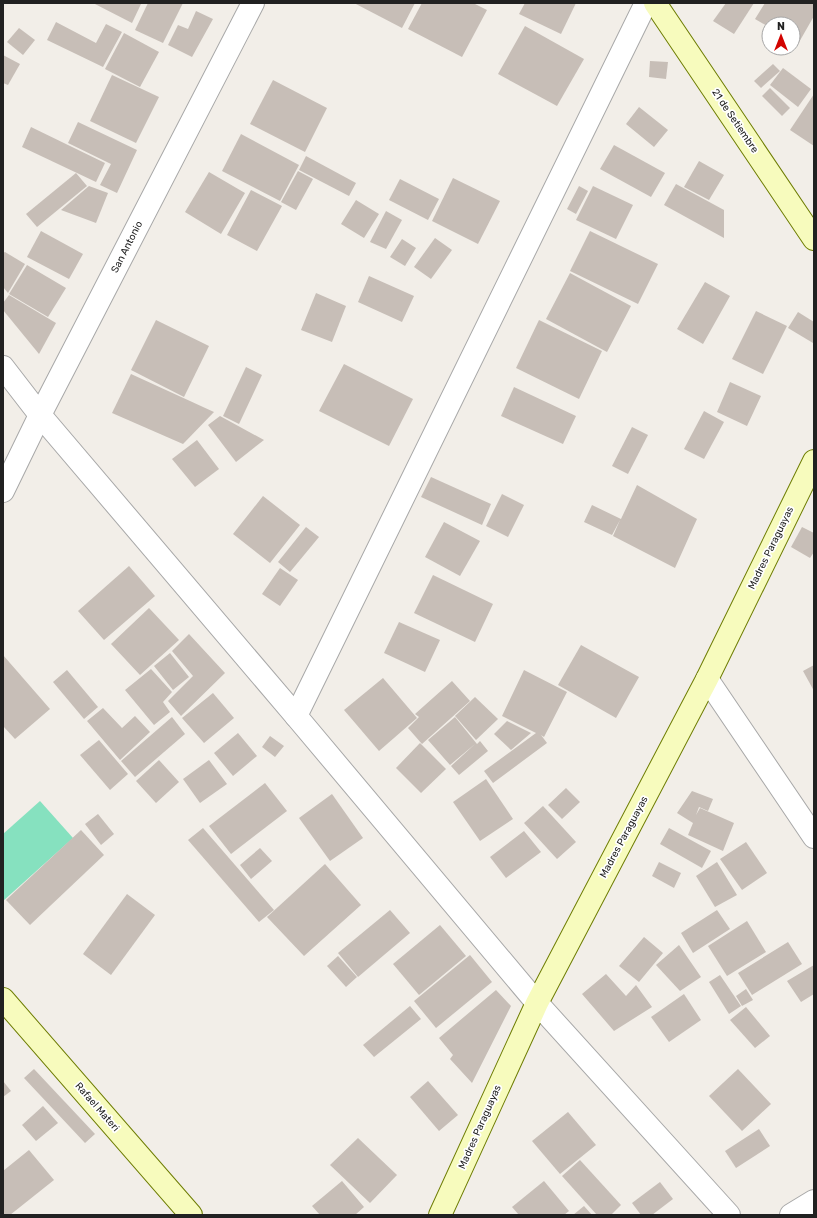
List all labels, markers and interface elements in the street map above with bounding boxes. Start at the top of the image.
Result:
north arrow [761,16,801,56]
text: N [777,20,785,33]
street label: 21 de Setiembre [709,87,761,156]
street label: San Antonio [109,219,145,275]
street label: Madres Paraguayas [746,505,796,591]
street label: Madres Paraguayas [597,794,651,880]
street label: Rafael Materi [72,1080,122,1134]
street label: Madres Paraguayas [456,1083,504,1171]

